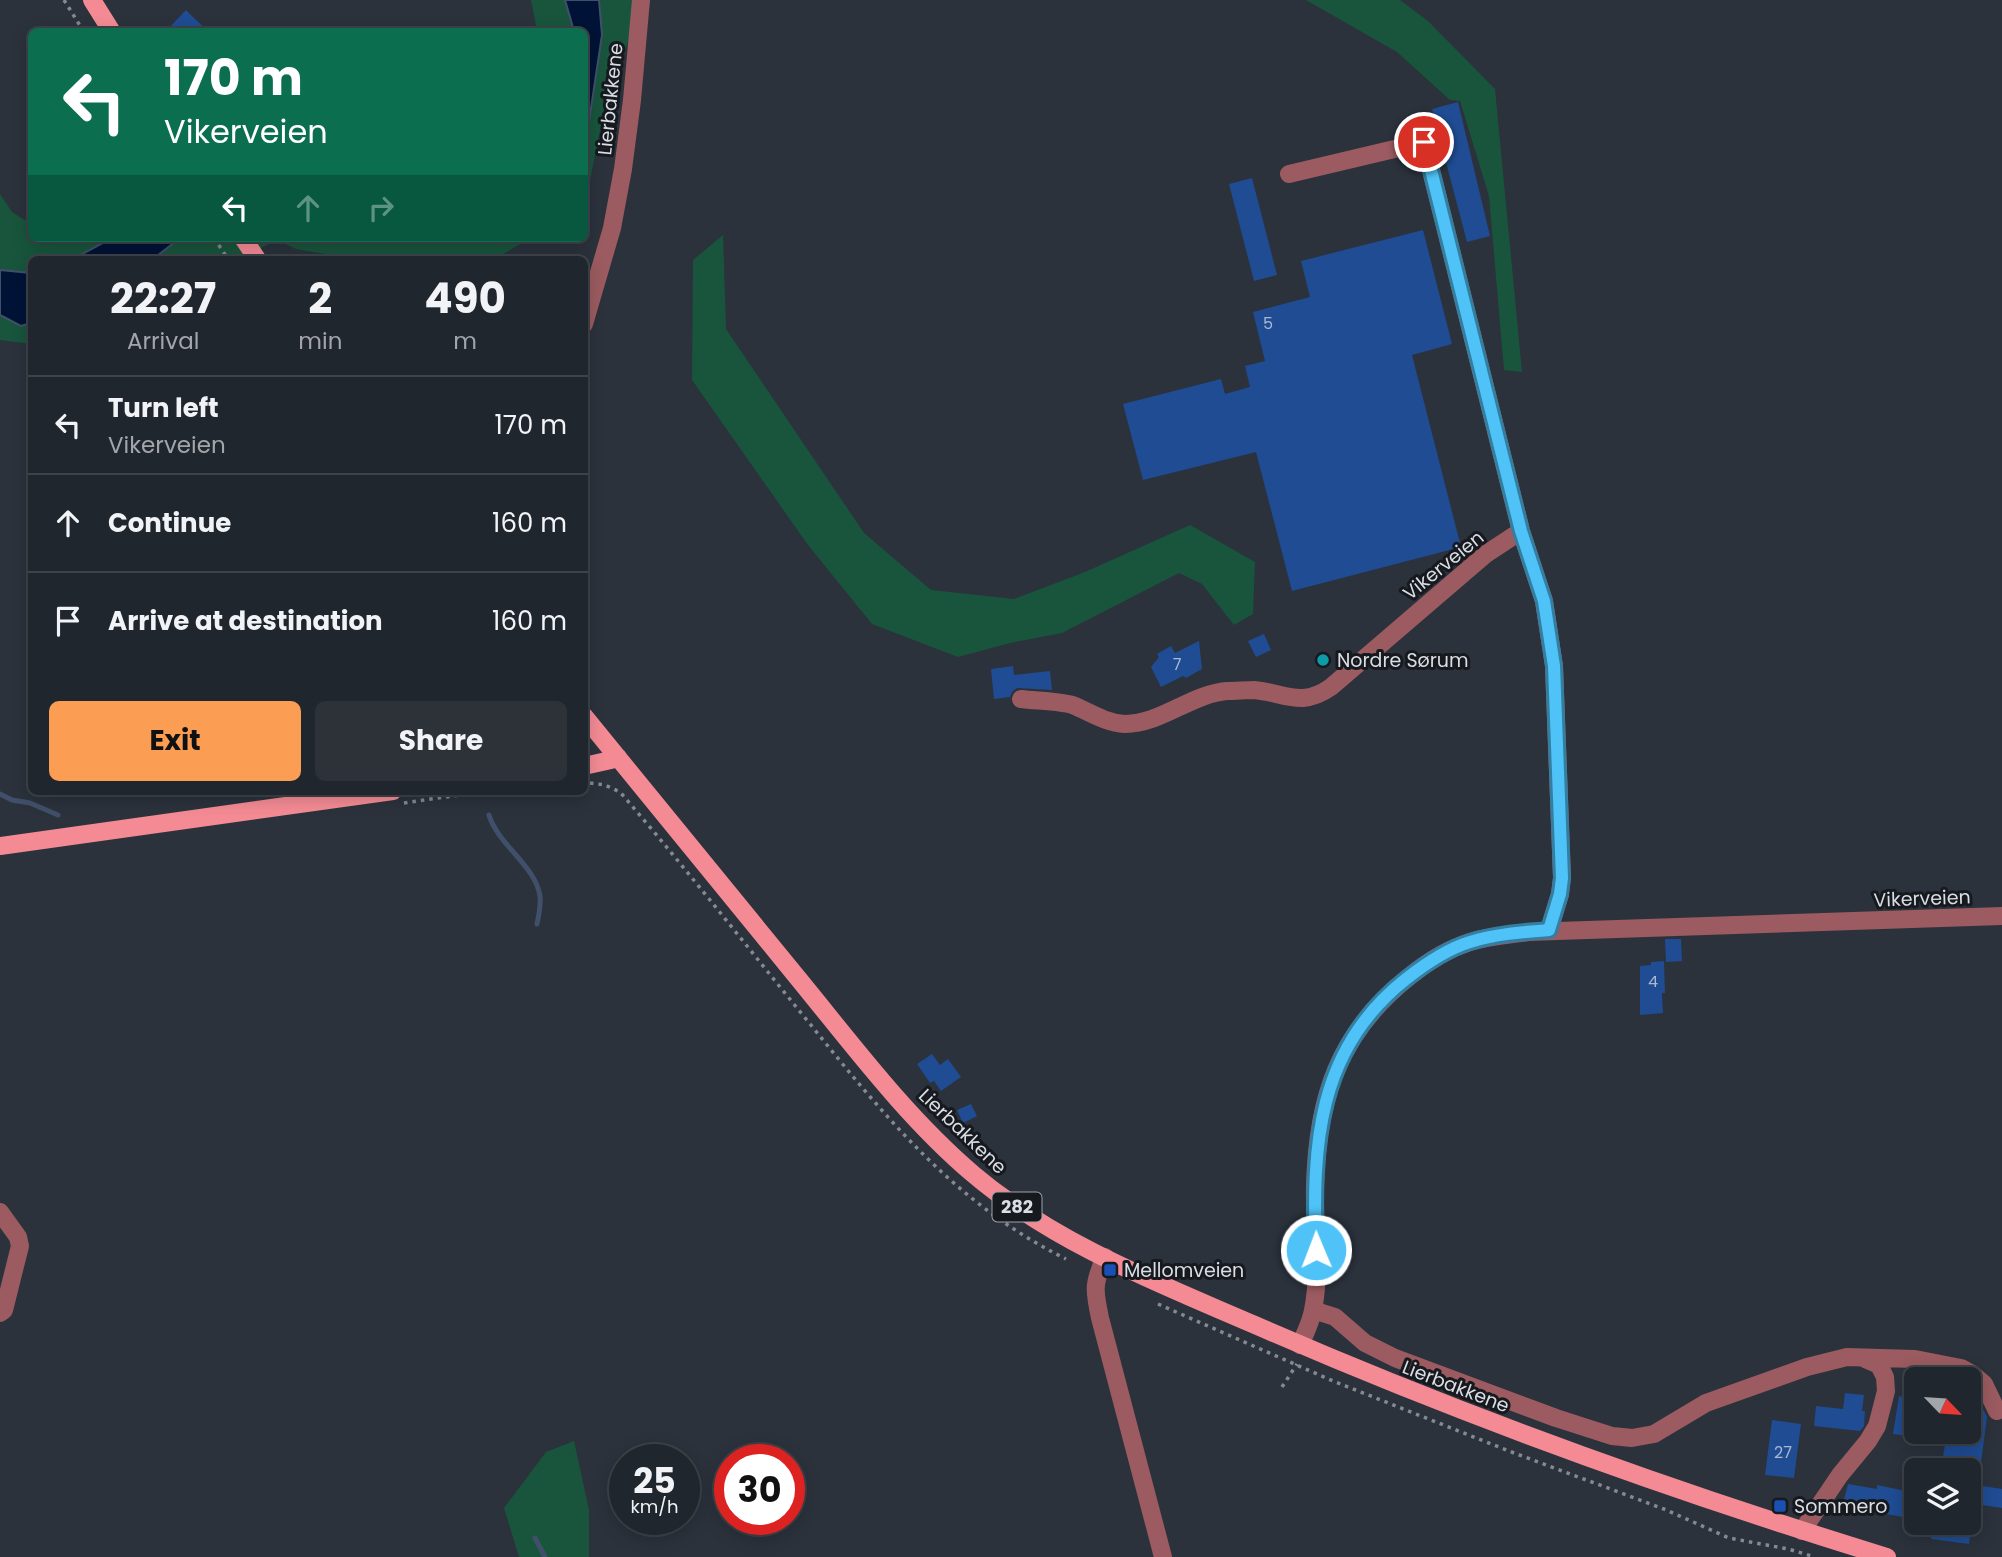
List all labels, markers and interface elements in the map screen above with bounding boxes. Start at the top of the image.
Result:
street label: Lierbakkene [591,42,630,157]
text: 170 m [164,44,303,112]
icon: left [49,56,140,147]
text: Vikerveien [164,109,328,154]
pin [1394,112,1454,172]
icon: arrive [1405,123,1443,161]
icon: left [216,189,254,227]
icon: ahead [289,189,327,227]
icon: right [362,189,400,227]
text: 22:27 [110,269,216,328]
text: 2 [308,269,332,328]
text: 490 [424,269,506,328]
house number: 5 [1263,312,1273,335]
text: Arrival [127,325,199,357]
text: min [298,325,342,357]
text: m [453,325,477,357]
text: Turn left [108,390,219,426]
icon: left [49,406,87,444]
text: 170 m [494,407,567,443]
text: Vikerveien [108,429,226,461]
icon: ahead [49,504,87,542]
text: Continue [108,505,231,541]
text: 160 m [492,505,567,541]
street label: Vikerveien [1397,524,1490,606]
icon: arrive [49,602,87,640]
text: Arrive at destination [108,603,383,639]
text: 160 m [492,603,567,639]
place label: Nordre Sørum [1337,647,1469,674]
marker: Nordre Sørum [1315,652,1331,668]
house number: 7 [1173,653,1182,676]
button: Exit [49,701,301,781]
button: Share [315,701,567,781]
street label: Vikerveien [1873,883,1971,914]
house number: 4 [1648,970,1658,993]
street label: Lierbakkene [913,1082,1013,1180]
road number: 282 [992,1192,1042,1222]
position arrow [1279,1213,1353,1287]
place label: Mellomveien [1124,1257,1244,1284]
marker: Mellomveien [1102,1262,1118,1278]
street label: Lierbakkene [1398,1354,1513,1419]
north arrow [1904,1367,1981,1444]
map controls [1904,1367,1981,1535]
house number: 27 [1774,1441,1792,1464]
speed limit sign: 30 [714,1444,805,1535]
text: 25 [633,1456,676,1505]
button: layers [1904,1458,1981,1535]
place label: Sommero [1794,1493,1887,1520]
text: km/h [631,1494,678,1519]
marker: Sommero [1772,1498,1788,1514]

